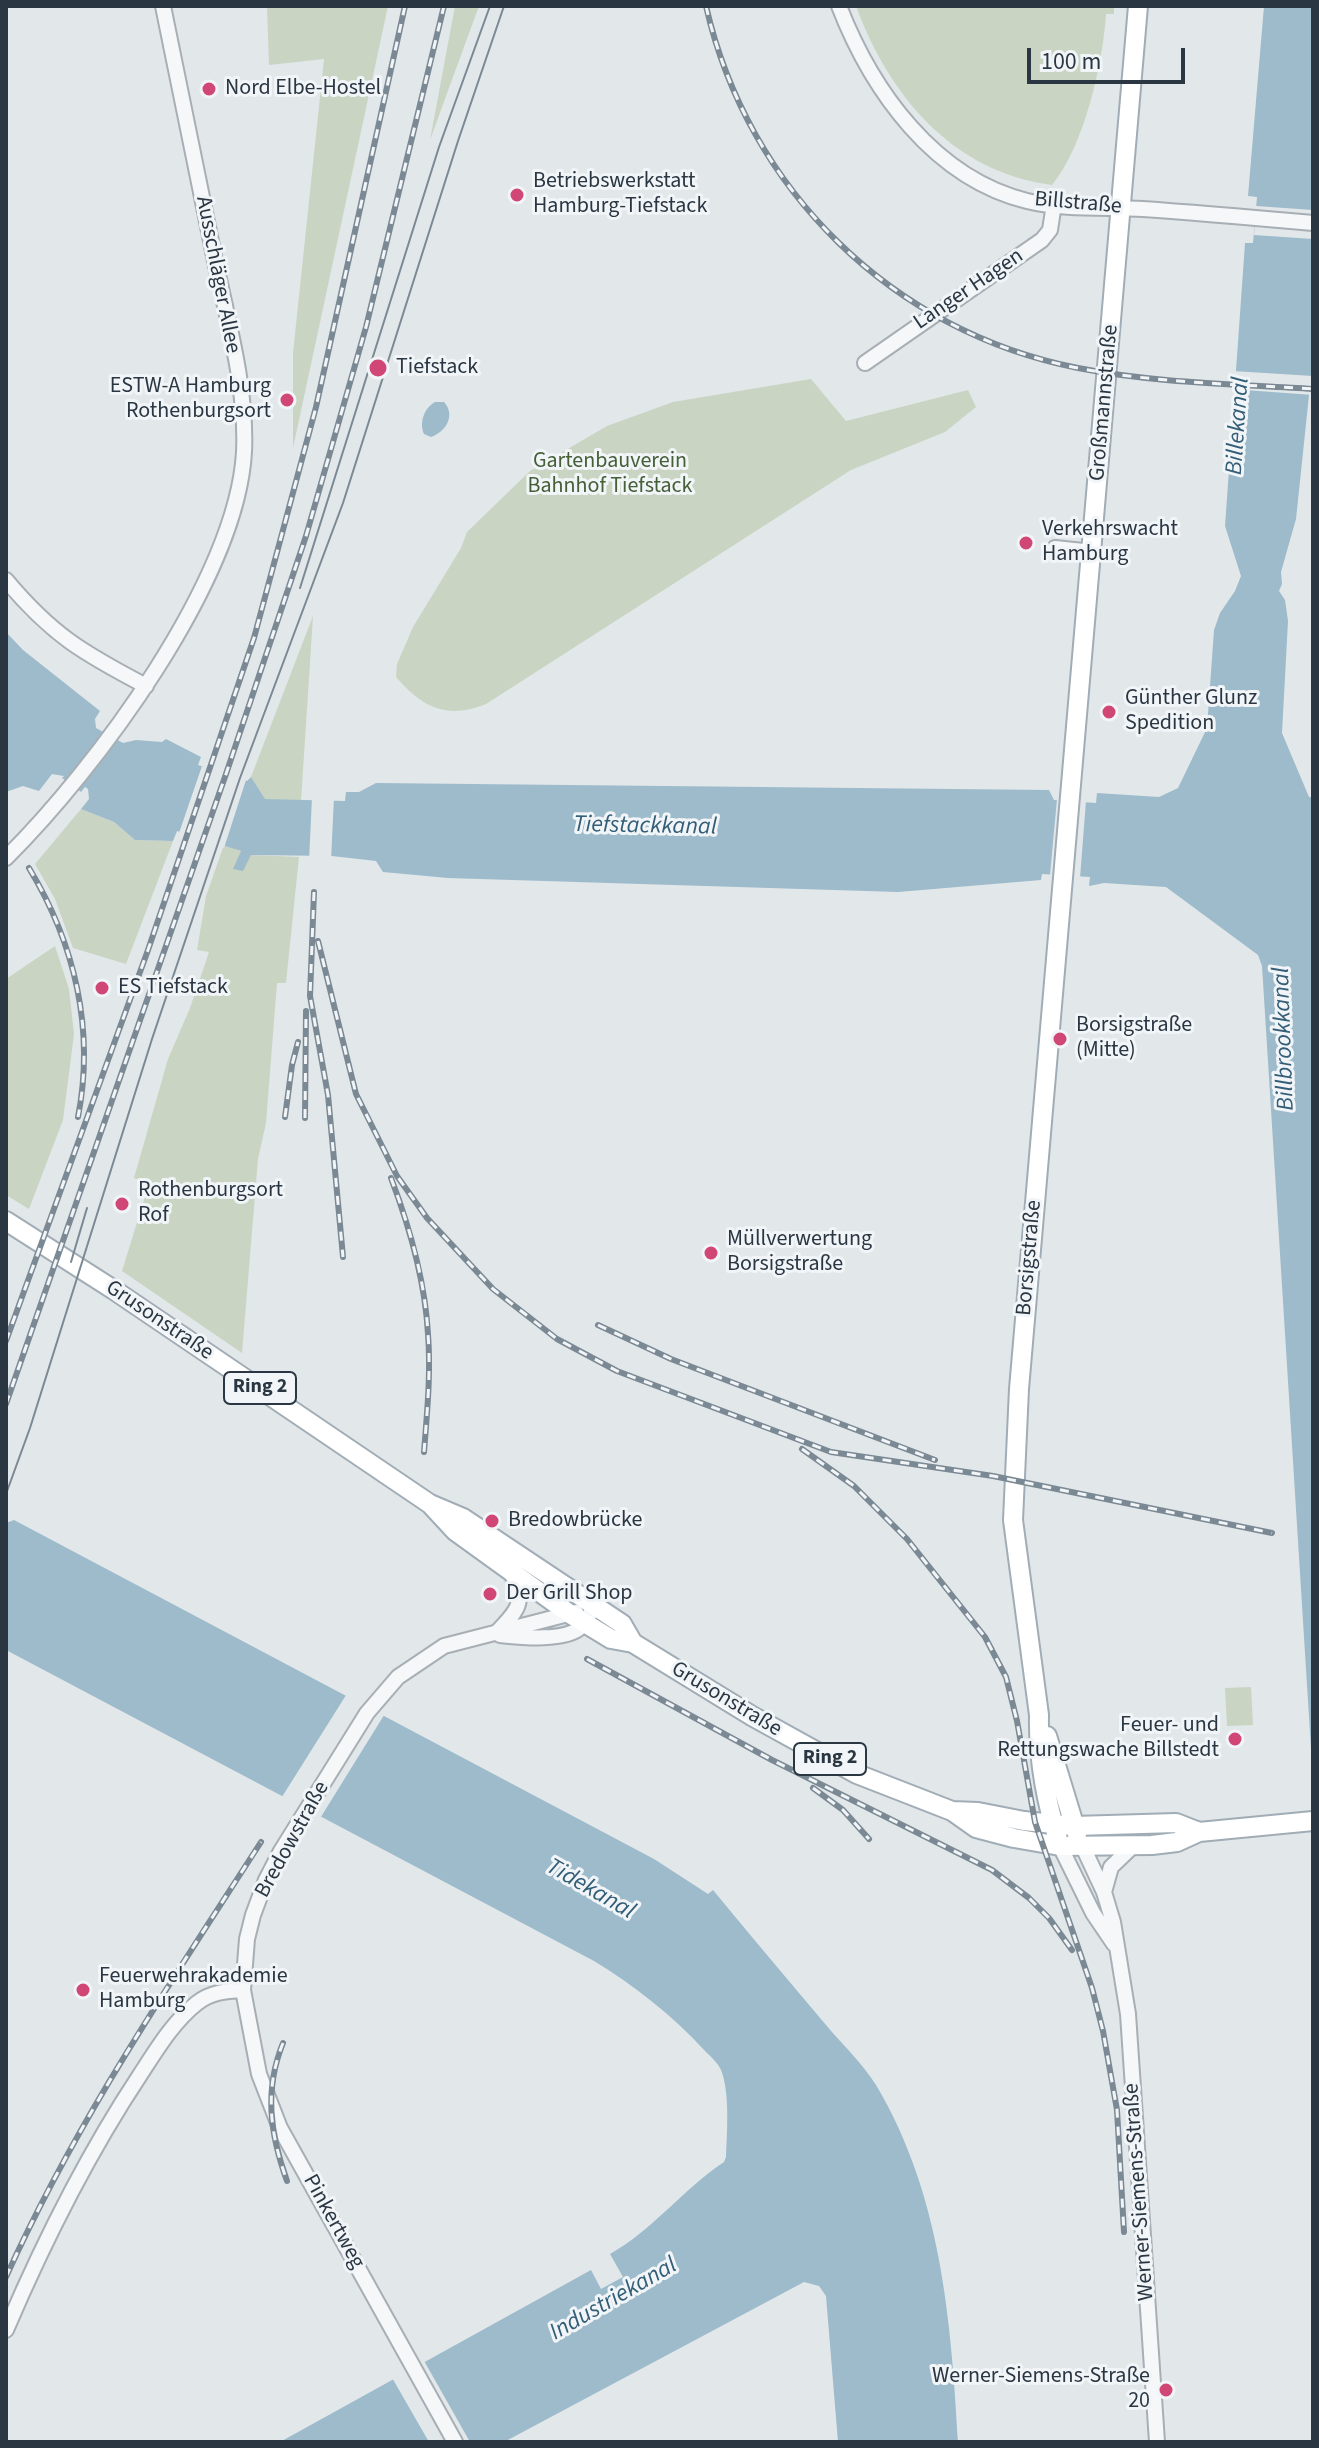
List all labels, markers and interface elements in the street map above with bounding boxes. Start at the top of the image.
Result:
scale bar [1031,32,1189,82]
text: 100 m [1041,44,1101,79]
place label: Nord Elbe-Hostel [225,76,381,102]
marker: Nord Elbe-Hostel [200,80,218,98]
place label: Betriebswerkstatt Hamburg-Tiefstack [533,169,707,220]
marker: Betriebswerkstatt Hamburg-Tiefstack [508,186,526,204]
street label: Billstraße [1033,187,1123,221]
street label: Ausschläger Allee [189,194,245,356]
street label: Langer Hagen [909,244,1029,336]
street label: Großmannstraße [1085,324,1125,482]
place label: Tiefstack [396,355,478,381]
marker: Tiefstack [367,357,389,379]
place label: ESTW-A Hamburg Rothenburgsort [110,374,271,426]
water label: Billekanal [1221,376,1257,476]
marker: ESTW-A Hamburg Rothenburgsort [278,391,296,409]
park label: Gartenbauverein Bahnhof Tiefstack [528,449,692,500]
place label: Verkehrswacht Hamburg [1042,517,1178,568]
marker: Verkehrswacht Hamburg [1017,534,1035,552]
place label: Günther Glunz Spedition [1125,686,1257,738]
marker: Günther Glunz Spedition [1100,703,1118,721]
water label: Tiefstackkanal [573,811,717,843]
water label: Billbrookkanal [1268,967,1302,1111]
place label: ES Tiefstack [118,975,228,1001]
marker: ES Tiefstack [93,979,111,997]
place label: Borsigstraße (Mitte) [1076,1013,1192,1064]
marker: Borsigstraße (Mitte) [1051,1030,1069,1048]
place label: Rothenburgsort Rof [138,1178,283,1230]
marker: Rothenburgsort Rof [113,1195,131,1213]
street label: Borsigstraße [1012,1199,1048,1317]
place label: Müllverwertung Borsigstraße [727,1227,872,1278]
marker: Müllverwertung Borsigstraße [702,1244,720,1262]
street label: Grusonstraße [100,1275,218,1367]
road number: Ring 2 [224,1372,296,1404]
place label: Bredowbrücke [508,1508,642,1534]
marker: Bredowbrücke [483,1512,501,1530]
place label: Der Grill Shop [506,1581,633,1607]
marker: Der Grill Shop [481,1585,499,1603]
street label: Grusonstraße [666,1657,786,1743]
place label: Feuer- und Rettungswache Billstedt [997,1713,1219,1764]
marker: Feuer- und Rettungswache Billstedt [1226,1730,1244,1748]
road number: Ring 2 [794,1743,866,1775]
street label: Bredowstraße [250,1777,336,1903]
water label: Tidekanal [541,1853,639,1927]
place label: Feuerwehrakademie Hamburg [99,1964,288,2016]
marker: Feuerwehrakademie Hamburg [74,1981,92,1999]
street label: Werner-Siemens-Straße [1119,2082,1161,2302]
street label: Pinkertweg [296,2170,370,2274]
water label: Industriekanal [545,2252,683,2348]
place label: Werner-Siemens-Straße 20 [932,2364,1150,2416]
marker: Werner-Siemens-Straße 20 [1157,2381,1175,2399]

